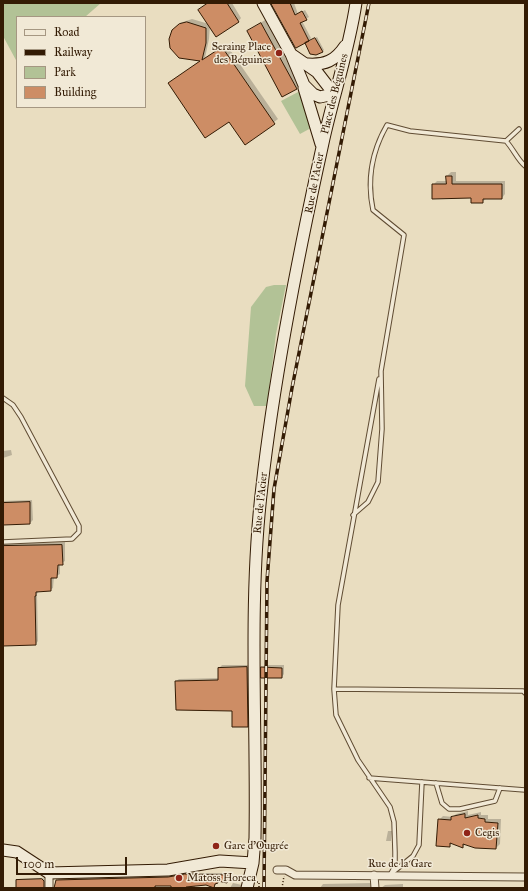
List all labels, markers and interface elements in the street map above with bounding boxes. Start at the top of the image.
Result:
legend [16,16,146,108]
text: Road [54,25,80,39]
place label: Seraing Place des Béguines [212,40,271,66]
text: Railway [54,45,92,59]
marker: Seraing Place des Béguines [274,48,284,58]
street label: Place des Béguines [319,52,351,136]
text: Park [54,65,76,79]
text: Building [54,85,96,99]
street label: Rue de l'Acier [303,151,327,215]
street label: Rue de l'Acier [251,472,271,534]
place label: Cegis [475,826,499,840]
marker: Cegis [462,828,472,838]
place label: Gare d'Ougrée [224,839,289,853]
marker: Gare d'Ougrée [211,841,221,851]
scale bar [18,849,129,875]
text: 100 m [23,857,54,871]
street label: Rue de la Gare [368,857,432,871]
place label: Matoss Horeca [187,871,256,885]
marker: Matoss Horeca [174,873,184,883]

